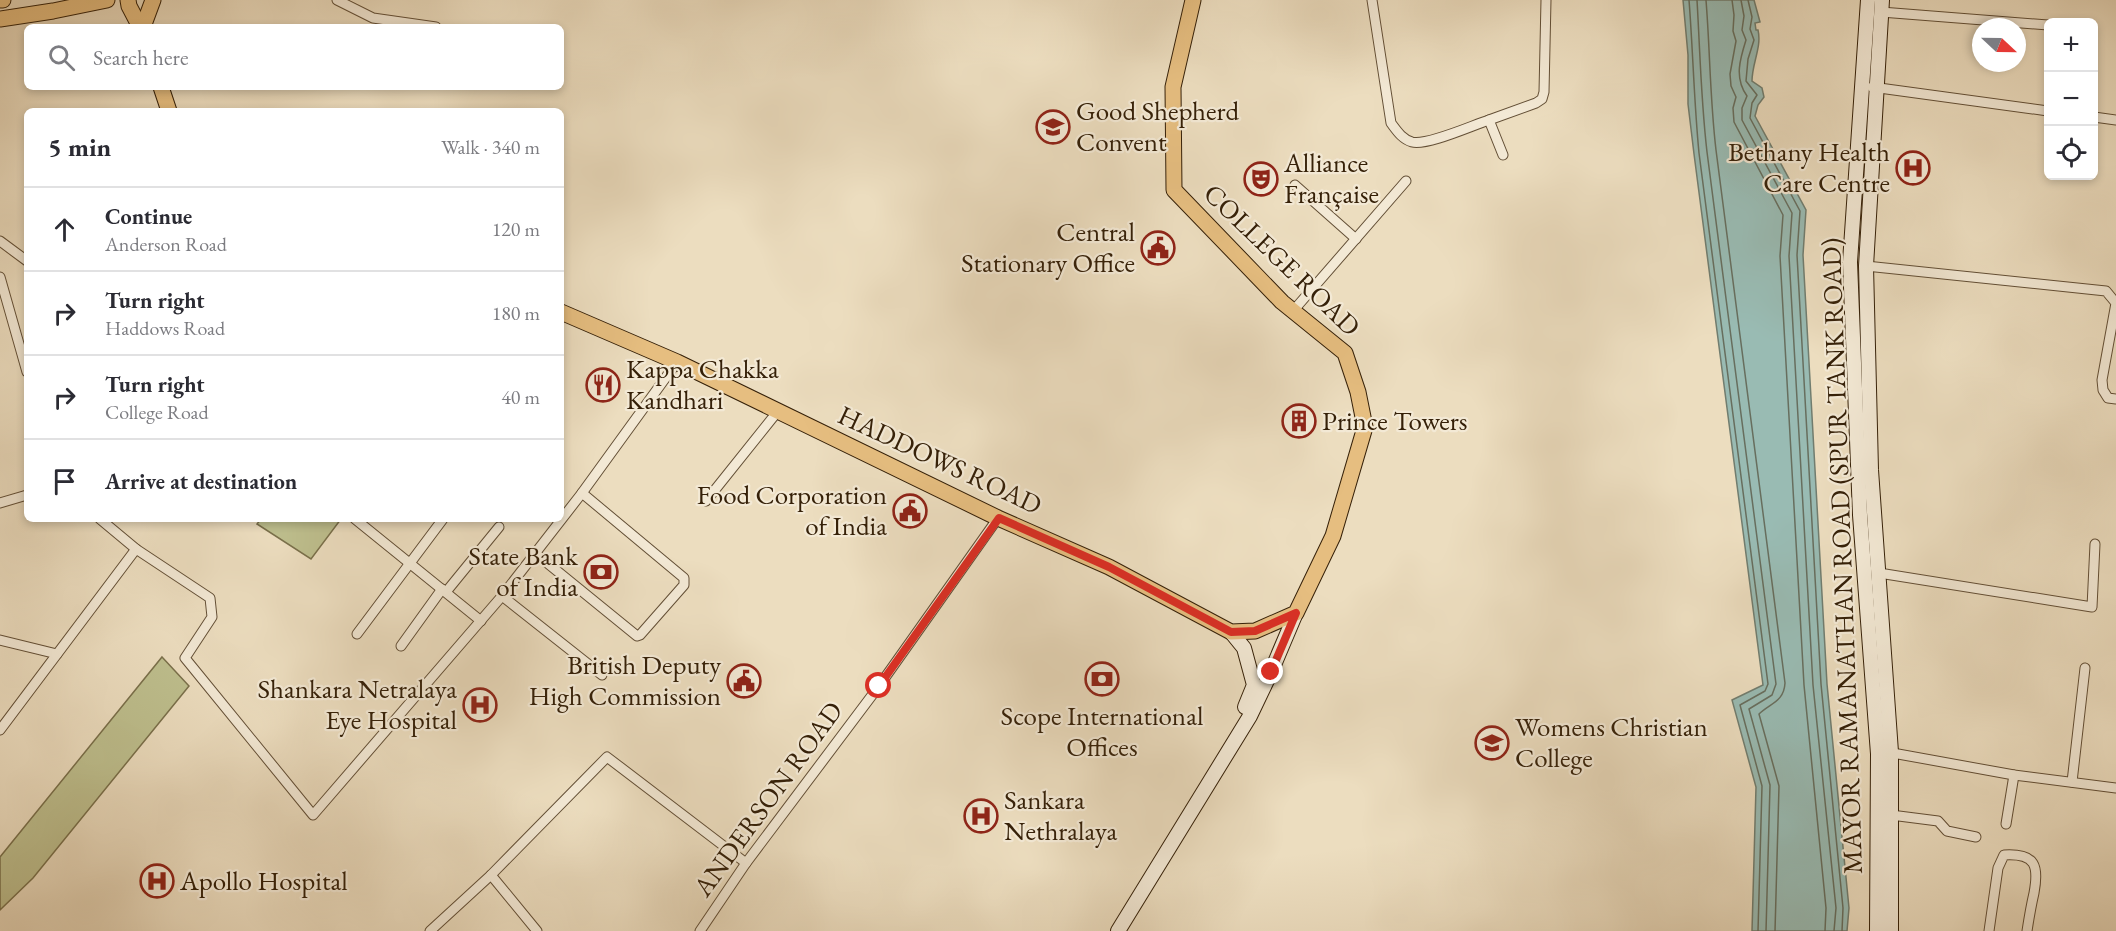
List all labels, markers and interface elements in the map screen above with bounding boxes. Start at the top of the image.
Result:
north arrow [1972,18,2026,72]
map controls [2044,18,2098,180]
button: + [2044,18,2098,72]
search box [24,24,564,90]
icon: search [45,41,78,74]
text: Search here [93,43,188,72]
button: − [2044,72,2098,126]
place label: Good Shepherd Convent [1076,93,1240,159]
school or university icon: Good Shepherd Convent [1035,109,1071,145]
button: locate [2044,126,2098,180]
text: 5 min [48,130,111,164]
text: Walk · 340 m [441,134,540,160]
place label: Bethany Health Care Centre [1728,134,1890,200]
place label: Alliance Française [1283,145,1379,211]
hospital icon: Bethany Health Care Centre [1895,150,1931,186]
theatre icon: Alliance Française [1243,161,1279,197]
street label: COLLEGE ROAD [1196,176,1368,343]
text: Continue [105,202,192,231]
icon: ahead [48,213,81,246]
place label: Central Stationary Office [961,214,1135,280]
text: 120 m [492,216,540,242]
public building icon: Central Stationary Office [1140,230,1176,266]
text: Anderson Road [105,231,227,257]
street label: MAYOR RAMANATHAN ROAD (SPUR TANK ROAD) [1813,237,1870,875]
text: Turn right [105,286,204,315]
icon: right [48,297,81,330]
text: 180 m [492,300,540,326]
text: Haddows Road [105,315,225,341]
place label: Kappa Chakka Kandhari [626,351,779,417]
restaurant icon: Kappa Chakka Kandhari [585,367,621,403]
text: Turn right [105,370,204,399]
icon: right [48,381,81,414]
text: 40 m [501,384,540,410]
street label: HADDOWS ROAD [833,397,1048,522]
text: College Road [105,399,209,425]
building icon: Prince Towers [1281,403,1317,439]
place label: Prince Towers [1322,403,1467,438]
icon: arrive [48,465,81,498]
text: Arrive at destination [105,467,297,496]
place label: Food Corporation of India [697,477,887,543]
public building icon: Food Corporation of India [892,493,928,529]
place label: State Bank of India [468,538,578,604]
bank icon: State Bank of India [583,554,619,590]
place label: British Deputy High Commission [529,647,721,713]
route end [1257,658,1283,684]
bank icon: Scope International Offices [1084,661,1120,697]
public building icon: British Deputy High Commission [726,663,762,699]
place label: Shankara Netralaya Eye Hospital [258,671,457,737]
route start [865,672,891,698]
hospital icon: Shankara Netralaya Eye Hospital [462,687,498,723]
street label: ANDERSON ROAD [684,694,850,904]
place label: Scope International Offices [1001,698,1203,764]
place label: Womens Christian College [1515,709,1708,775]
school or university icon: Womens Christian College [1474,725,1510,761]
place label: Sankara Nethralaya [1004,782,1117,848]
hospital icon: Sankara Nethralaya [963,798,999,834]
hospital icon: Apollo Hospital [139,863,175,899]
place label: Apollo Hospital [179,863,348,898]

